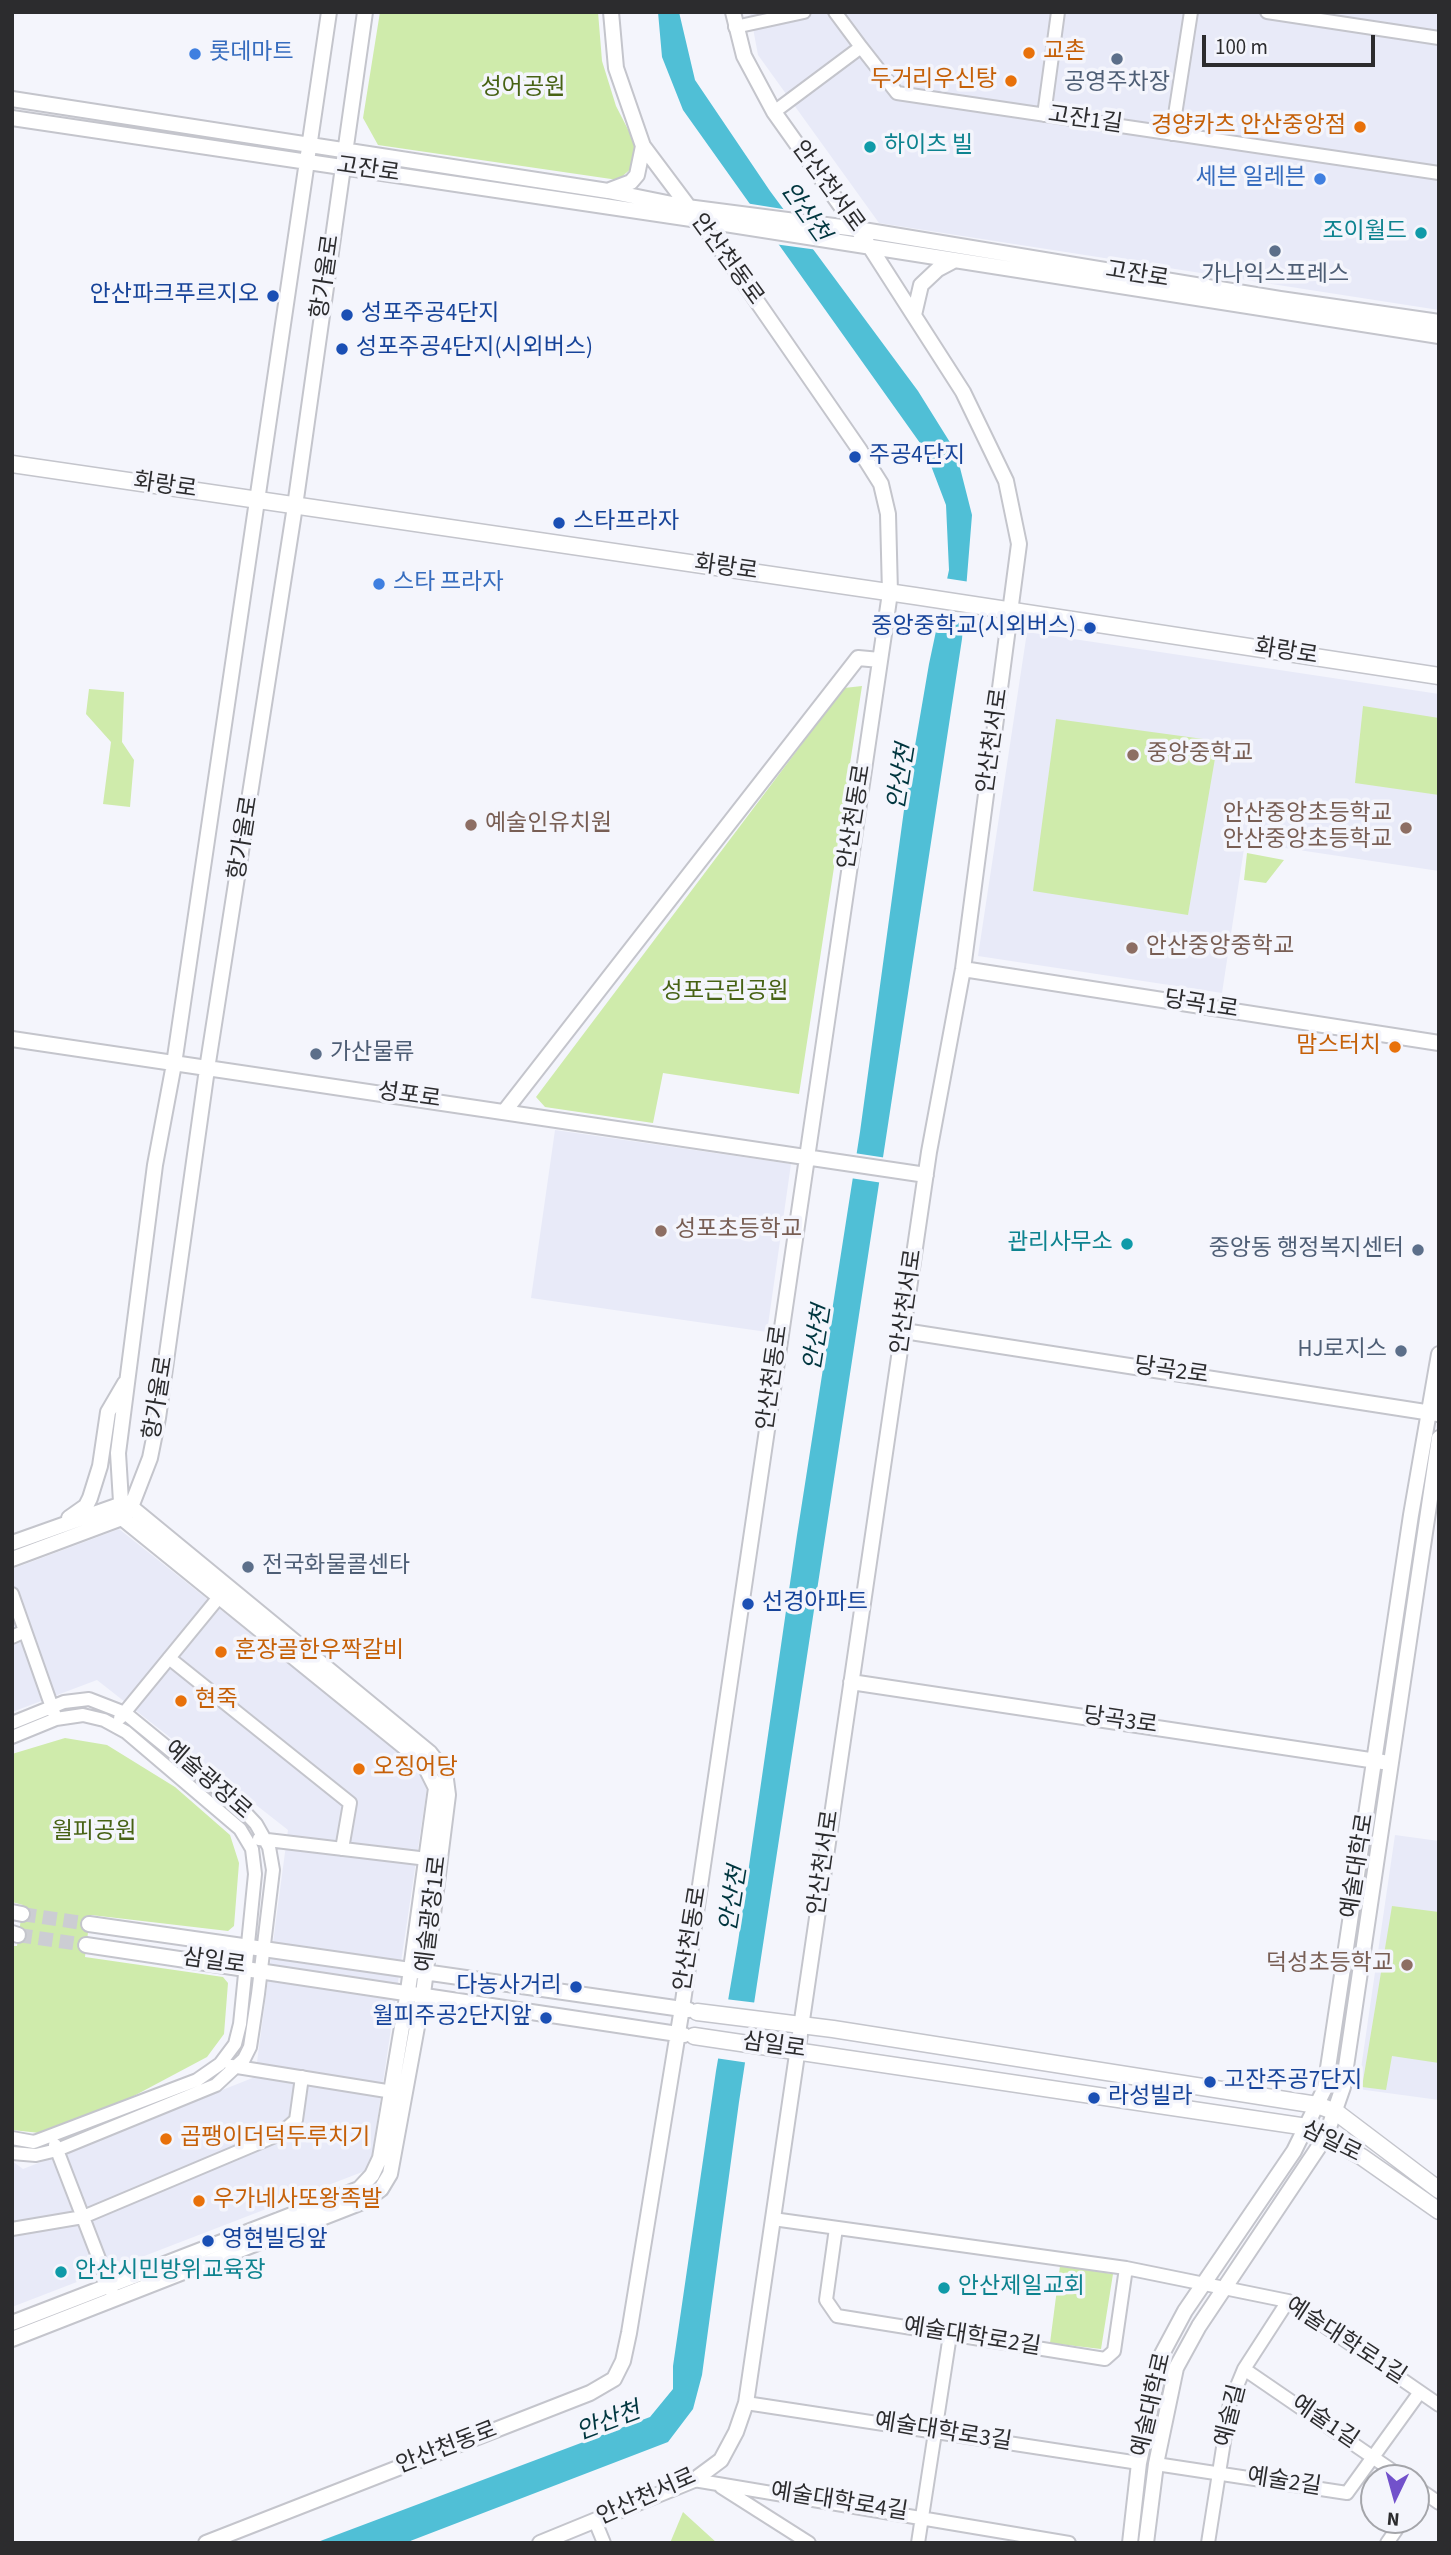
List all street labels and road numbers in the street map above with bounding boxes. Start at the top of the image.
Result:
street label: 고잔1길 [1046,102,1124,140]
street label: 안산천서로 [785,136,869,238]
street label: 고잔로 [335,153,401,189]
street label: 안산천동로 [684,209,768,311]
street label: 항가울로 [307,233,347,321]
street label: 고잔로 [1103,257,1171,295]
street label: 화랑로 [132,469,198,505]
street label: 화랑로 [693,551,759,587]
street label: 화랑로 [1252,634,1320,672]
street label: 안산천서로 [973,687,1015,795]
street label: 안산천동로 [834,763,878,871]
street label: 항가울로 [225,794,265,882]
street label: 당곡1로 [1162,987,1240,1025]
street label: 성포로 [376,1079,442,1115]
street label: 안산천서로 [887,1248,929,1356]
street label: 안산천동로 [753,1324,795,1432]
street label: 당곡2로 [1132,1353,1210,1391]
street label: 항가울로 [140,1354,180,1442]
street label: 당곡3로 [1081,1703,1159,1741]
street label: 예술광장로 [158,1736,256,1826]
street label: 안산천서로 [804,1809,846,1917]
street label: 예술대학로 [1337,1812,1381,1920]
street label: 예술광장1로 [412,1854,454,1974]
street label: 안산천동로 [670,1885,714,1993]
street label: 삼일로 [181,1945,247,1981]
street label: 삼일로 [741,2029,807,2065]
street label: 삼일로 [1296,2117,1366,2169]
street label: 예술대학로1길 [1279,2293,1411,2391]
street label: 예술대학로2길 [901,2314,1043,2362]
street label: 예술대학로 [1128,2350,1178,2460]
street label: 예술길 [1211,2382,1253,2450]
street label: 예술1길 [1285,2391,1363,2455]
street label: 예술대학로3길 [872,2409,1014,2457]
street label: 안산천동로 [393,2417,501,2481]
street label: 안산천서로 [593,2464,701,2532]
street label: 예술2길 [1245,2464,1323,2502]
street label: 예술대학로4길 [768,2479,910,2527]

